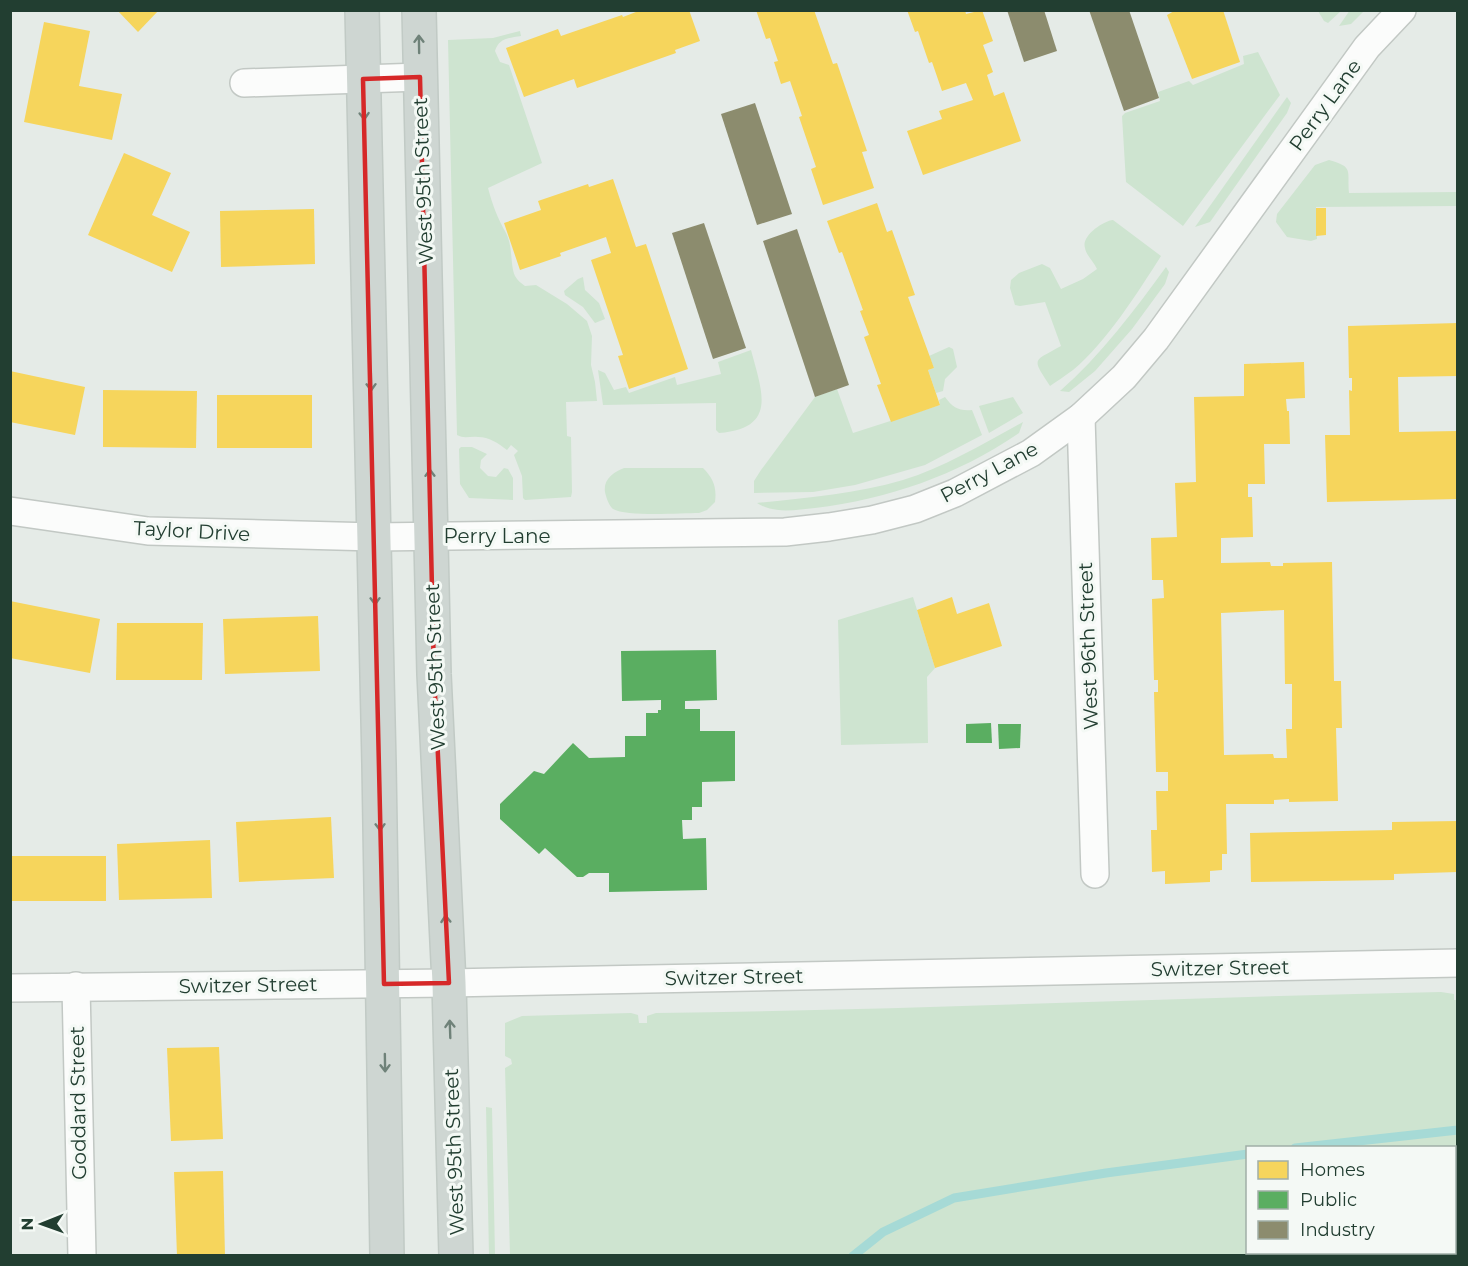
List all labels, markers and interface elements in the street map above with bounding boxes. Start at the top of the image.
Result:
one-way arrow [414,34,425,54]
street label: Perry Lane [1284,55,1366,155]
street label: West 95th Street [408,97,438,265]
one-way arrow [358,100,369,120]
one-way arrow [365,371,376,391]
street label: Perry Lane [936,436,1042,508]
one-way arrow [425,469,436,489]
street label: Taylor Drive [133,516,251,546]
street label: Perry Lane [443,524,551,548]
street label: West 96th Street [1073,562,1103,730]
street label: West 95th Street [420,583,450,751]
one-way arrow [370,585,381,605]
one-way arrow [375,812,386,832]
one-way arrow [441,915,452,935]
street label: Switzer Street [1150,955,1290,981]
street label: Switzer Street [664,964,804,990]
street label: Switzer Street [178,972,318,998]
one-way arrow [445,1020,456,1040]
street label: Goddard Street [65,1026,91,1180]
one-way arrow [379,1053,390,1073]
street label: West 95th Street [439,1068,469,1236]
legend [1246,1146,1456,1254]
text: Homes [1300,1159,1365,1181]
text: Public [1300,1189,1357,1211]
north arrow [12,1194,72,1254]
text: N [18,1218,37,1231]
text: Industry [1300,1219,1375,1241]

